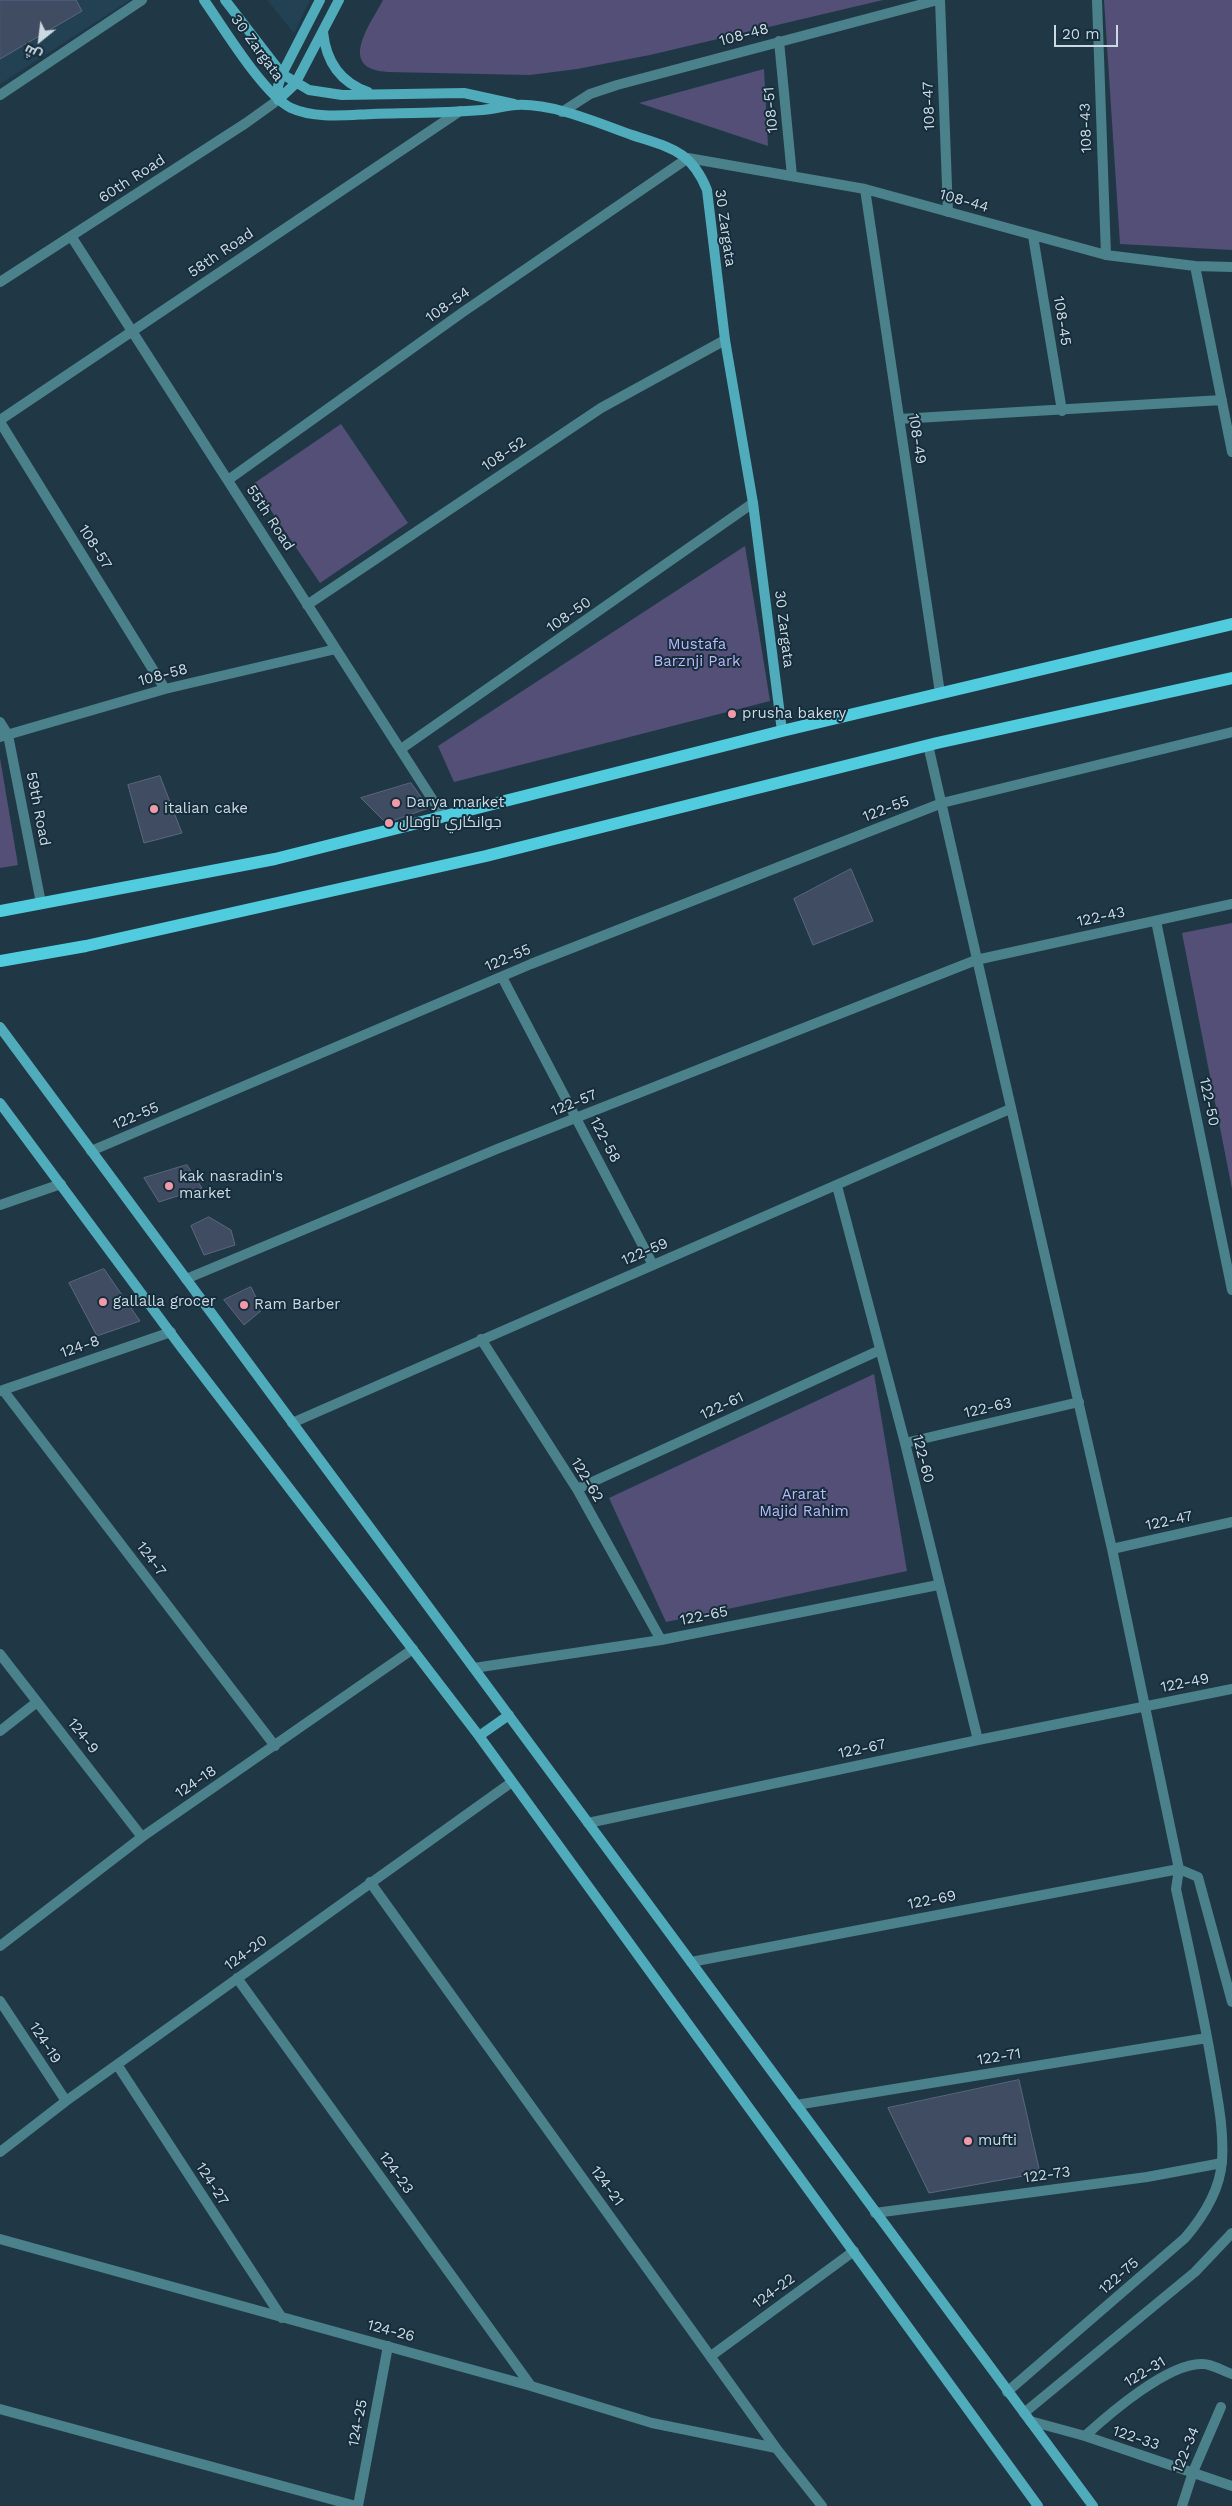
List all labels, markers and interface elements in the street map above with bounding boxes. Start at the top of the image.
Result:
street label: 30 Zargata [227,11,287,85]
north arrow [15,15,65,65]
scale bar [1057,15,1121,47]
street label: 108-48 [717,20,771,50]
text: 20 m [1062,25,1100,43]
text: ش [21,42,44,64]
street label: 108-47 [919,81,939,131]
street label: 108-51 [760,86,782,134]
street label: 108-43 [1076,103,1096,153]
street label: 60th Road [95,151,169,207]
street label: 108-44 [937,185,991,217]
street label: 30 Zargata [711,188,739,268]
street label: 58th Road [185,224,257,282]
street label: 108-54 [422,283,474,327]
street label: 108-45 [1049,295,1075,347]
street label: 108-49 [904,413,930,465]
street label: 108-52 [478,433,530,475]
street label: 55th Road [242,482,298,554]
street label: 108-57 [74,521,116,573]
street label: 30 Zargata [770,589,798,669]
street label: 108-50 [543,593,595,637]
park label: Mustafa Barznji Park [653,636,741,671]
street label: 108-58 [137,660,189,690]
place label: prusha bakery [742,705,846,723]
marker: prusha bakery [726,708,738,720]
street label: 59th Road [22,770,54,848]
street label: 122-55 [860,792,912,826]
place label: Darya market [406,794,504,812]
marker: Darya market [390,797,402,809]
place label: italian cake [164,800,248,818]
marker: italian cake [148,803,160,815]
place label: جوانكاري تاومال [399,814,501,832]
marker: جوانكاري تاومال [383,817,395,829]
street label: 122-43 [1075,903,1127,931]
street label: 122-55 [482,940,534,976]
street label: 122-50 [1195,1076,1223,1128]
street label: 122-57 [548,1086,600,1120]
street label: 122-55 [110,1098,162,1134]
street label: 122-58 [586,1114,624,1166]
place label: kak nasradin's market [179,1168,283,1203]
marker: kak nasradin's market [163,1180,175,1192]
street label: 122-59 [619,1234,671,1270]
place label: gallalla grocer [113,1293,216,1311]
marker: gallalla grocer [97,1296,109,1308]
place label: Ram Barber [254,1296,340,1314]
marker: Ram Barber [238,1299,250,1311]
street label: 124-8 [58,1332,102,1362]
street label: 122-61 [698,1388,746,1424]
street label: 122-63 [962,1394,1014,1422]
street label: 122-60 [908,1433,938,1485]
street label: 122-62 [567,1455,607,1505]
park label: Ararat Majid Rahim [759,1486,849,1521]
street label: 122-47 [1144,1507,1194,1535]
street label: 124-7 [132,1538,170,1580]
street label: 122-65 [678,1603,730,1629]
street label: 122-49 [1159,1669,1211,1697]
street label: 124-9 [64,1715,102,1757]
street label: 122-67 [837,1735,887,1763]
street label: 124-18 [172,1762,220,1802]
street label: 122-69 [906,1886,958,1914]
street label: 124-20 [221,1931,271,1975]
street label: 124-19 [25,2019,65,2067]
street label: 122-71 [976,2045,1022,2069]
place label: mufti [978,2132,1017,2150]
marker: mufti [962,2135,974,2147]
street label: 124-23 [375,2148,417,2198]
street label: 124-27 [192,2159,232,2209]
street label: 124-21 [587,2163,627,2209]
street label: 122-73 [1022,2163,1072,2187]
street label: 122-75 [1095,2254,1143,2298]
street label: 124-22 [749,2270,799,2312]
street label: 124-26 [365,2316,417,2346]
street label: 122-31 [1121,2353,1169,2391]
street label: 124-25 [345,2398,371,2448]
street label: 122-33 [1110,2422,1162,2454]
street label: 122-34 [1169,2424,1203,2476]

